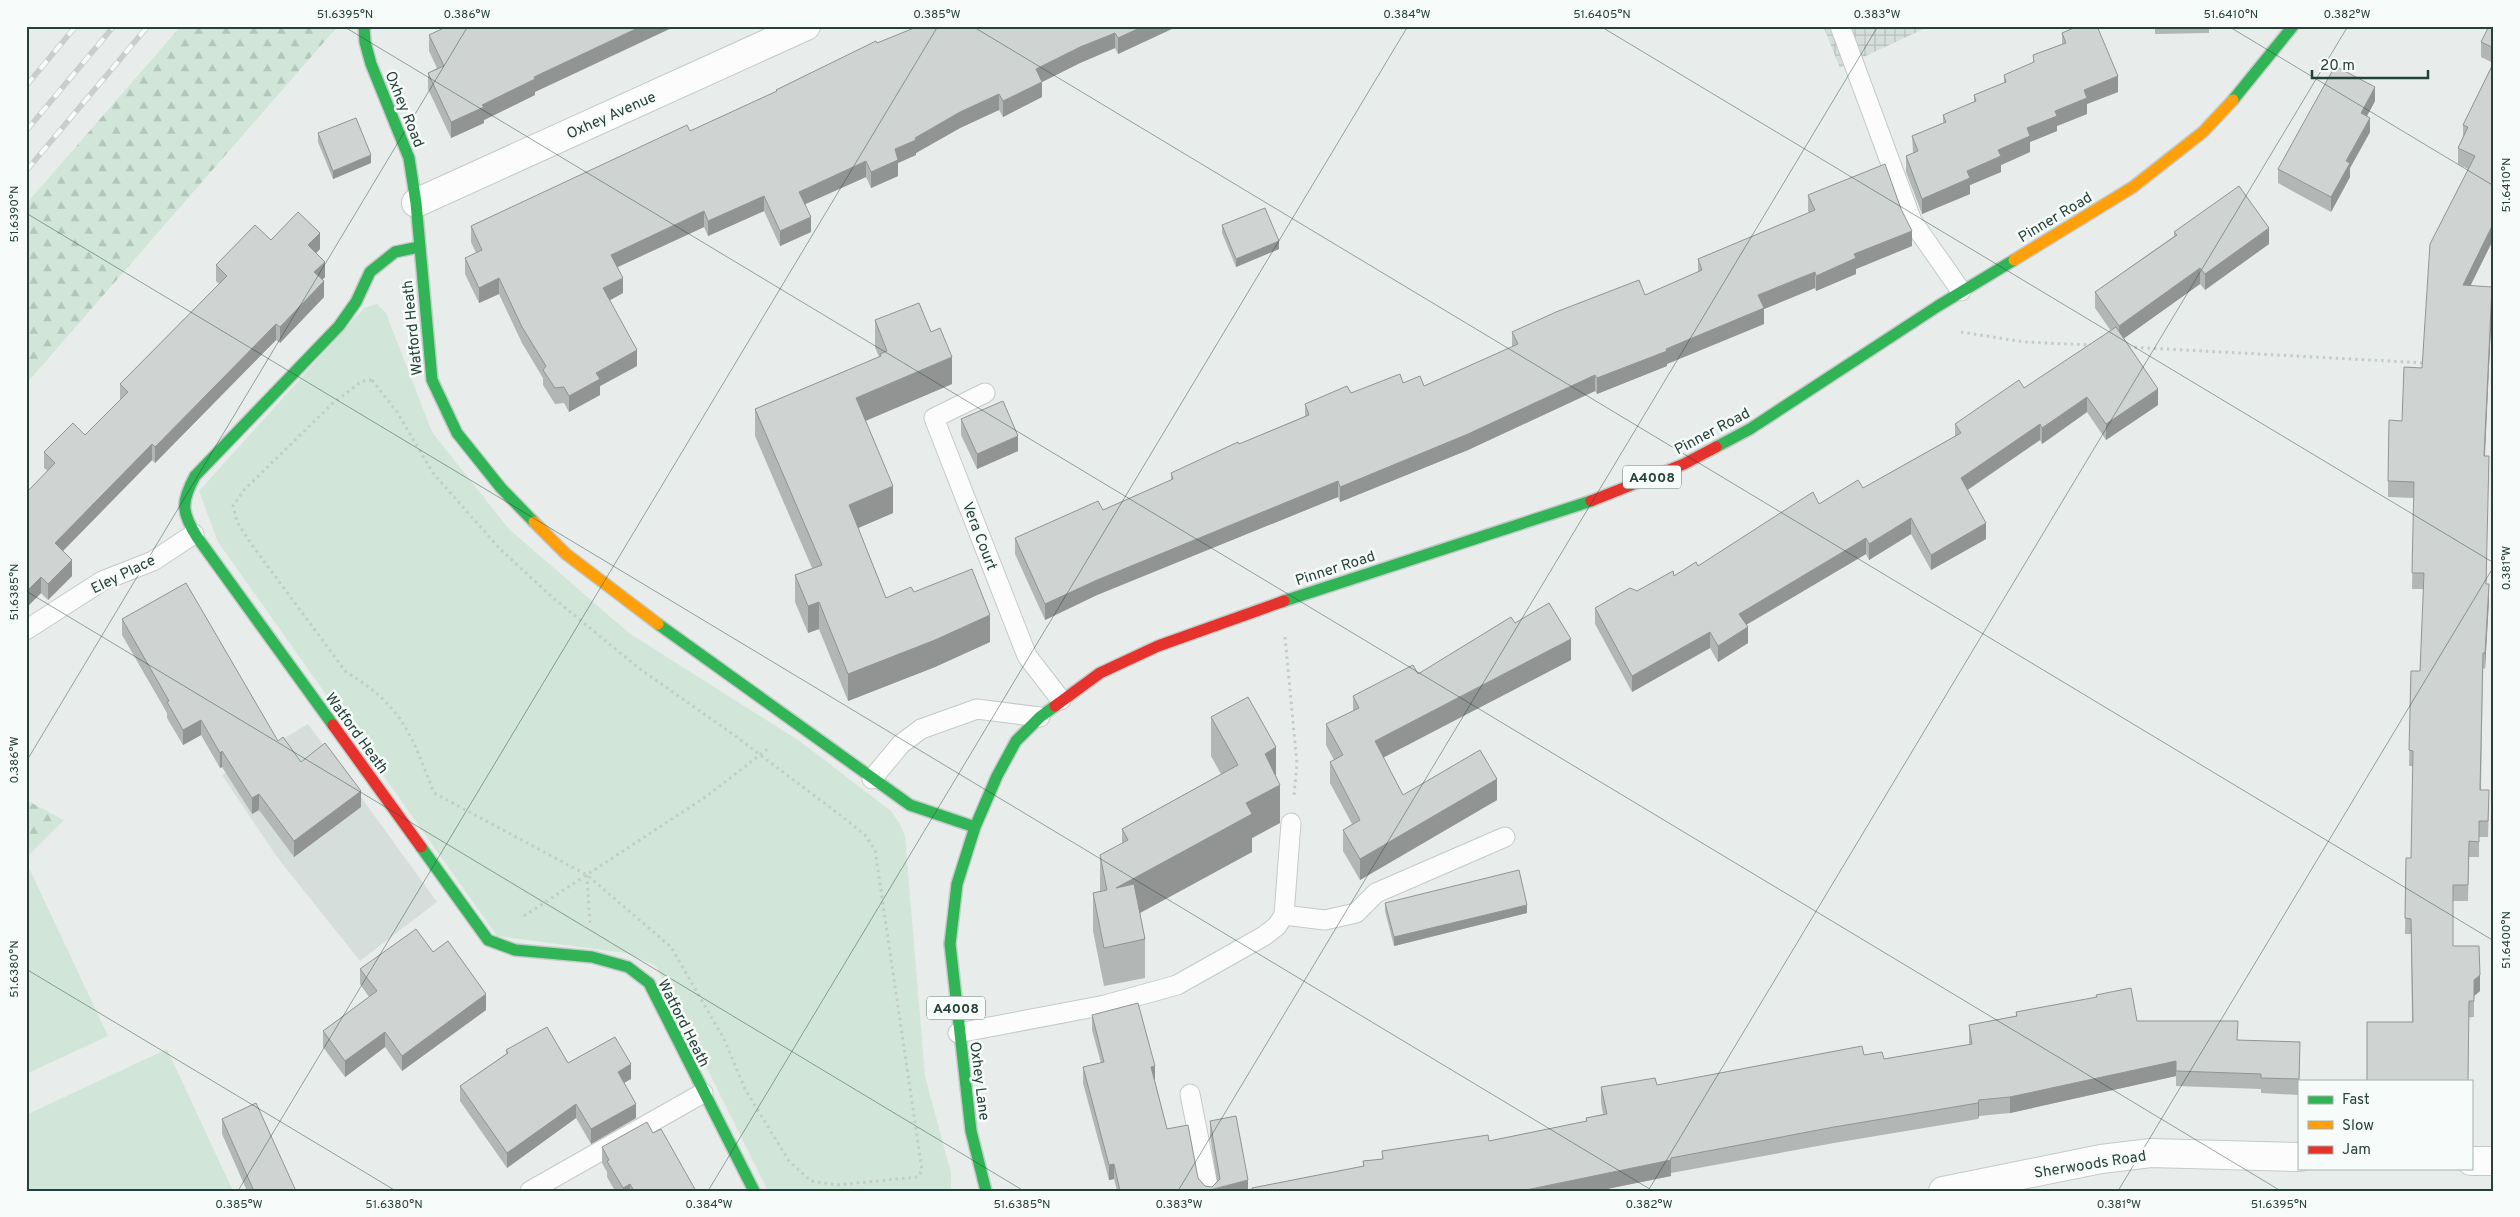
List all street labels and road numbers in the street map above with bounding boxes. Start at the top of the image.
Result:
street label: Oxhey Road [380,69,428,151]
street label: Oxhey Avenue [564,88,659,145]
street label: Pinner Road [2015,189,2096,248]
street label: Watford Heath [399,279,428,376]
street label: Pinner Road [1672,404,1754,460]
road number: A4008 [1623,466,1681,488]
street label: Vera Court [957,500,1000,574]
street label: Pinner Road [1293,548,1378,591]
street label: Eley Place [88,552,159,599]
street label: Watford Heath [320,690,392,778]
street label: Watford Heath [652,977,713,1071]
road number: A4008 [927,996,985,1020]
street label: Oxhey Lane [964,1041,993,1122]
street label: Sherwoods Road [2033,1147,2148,1184]

